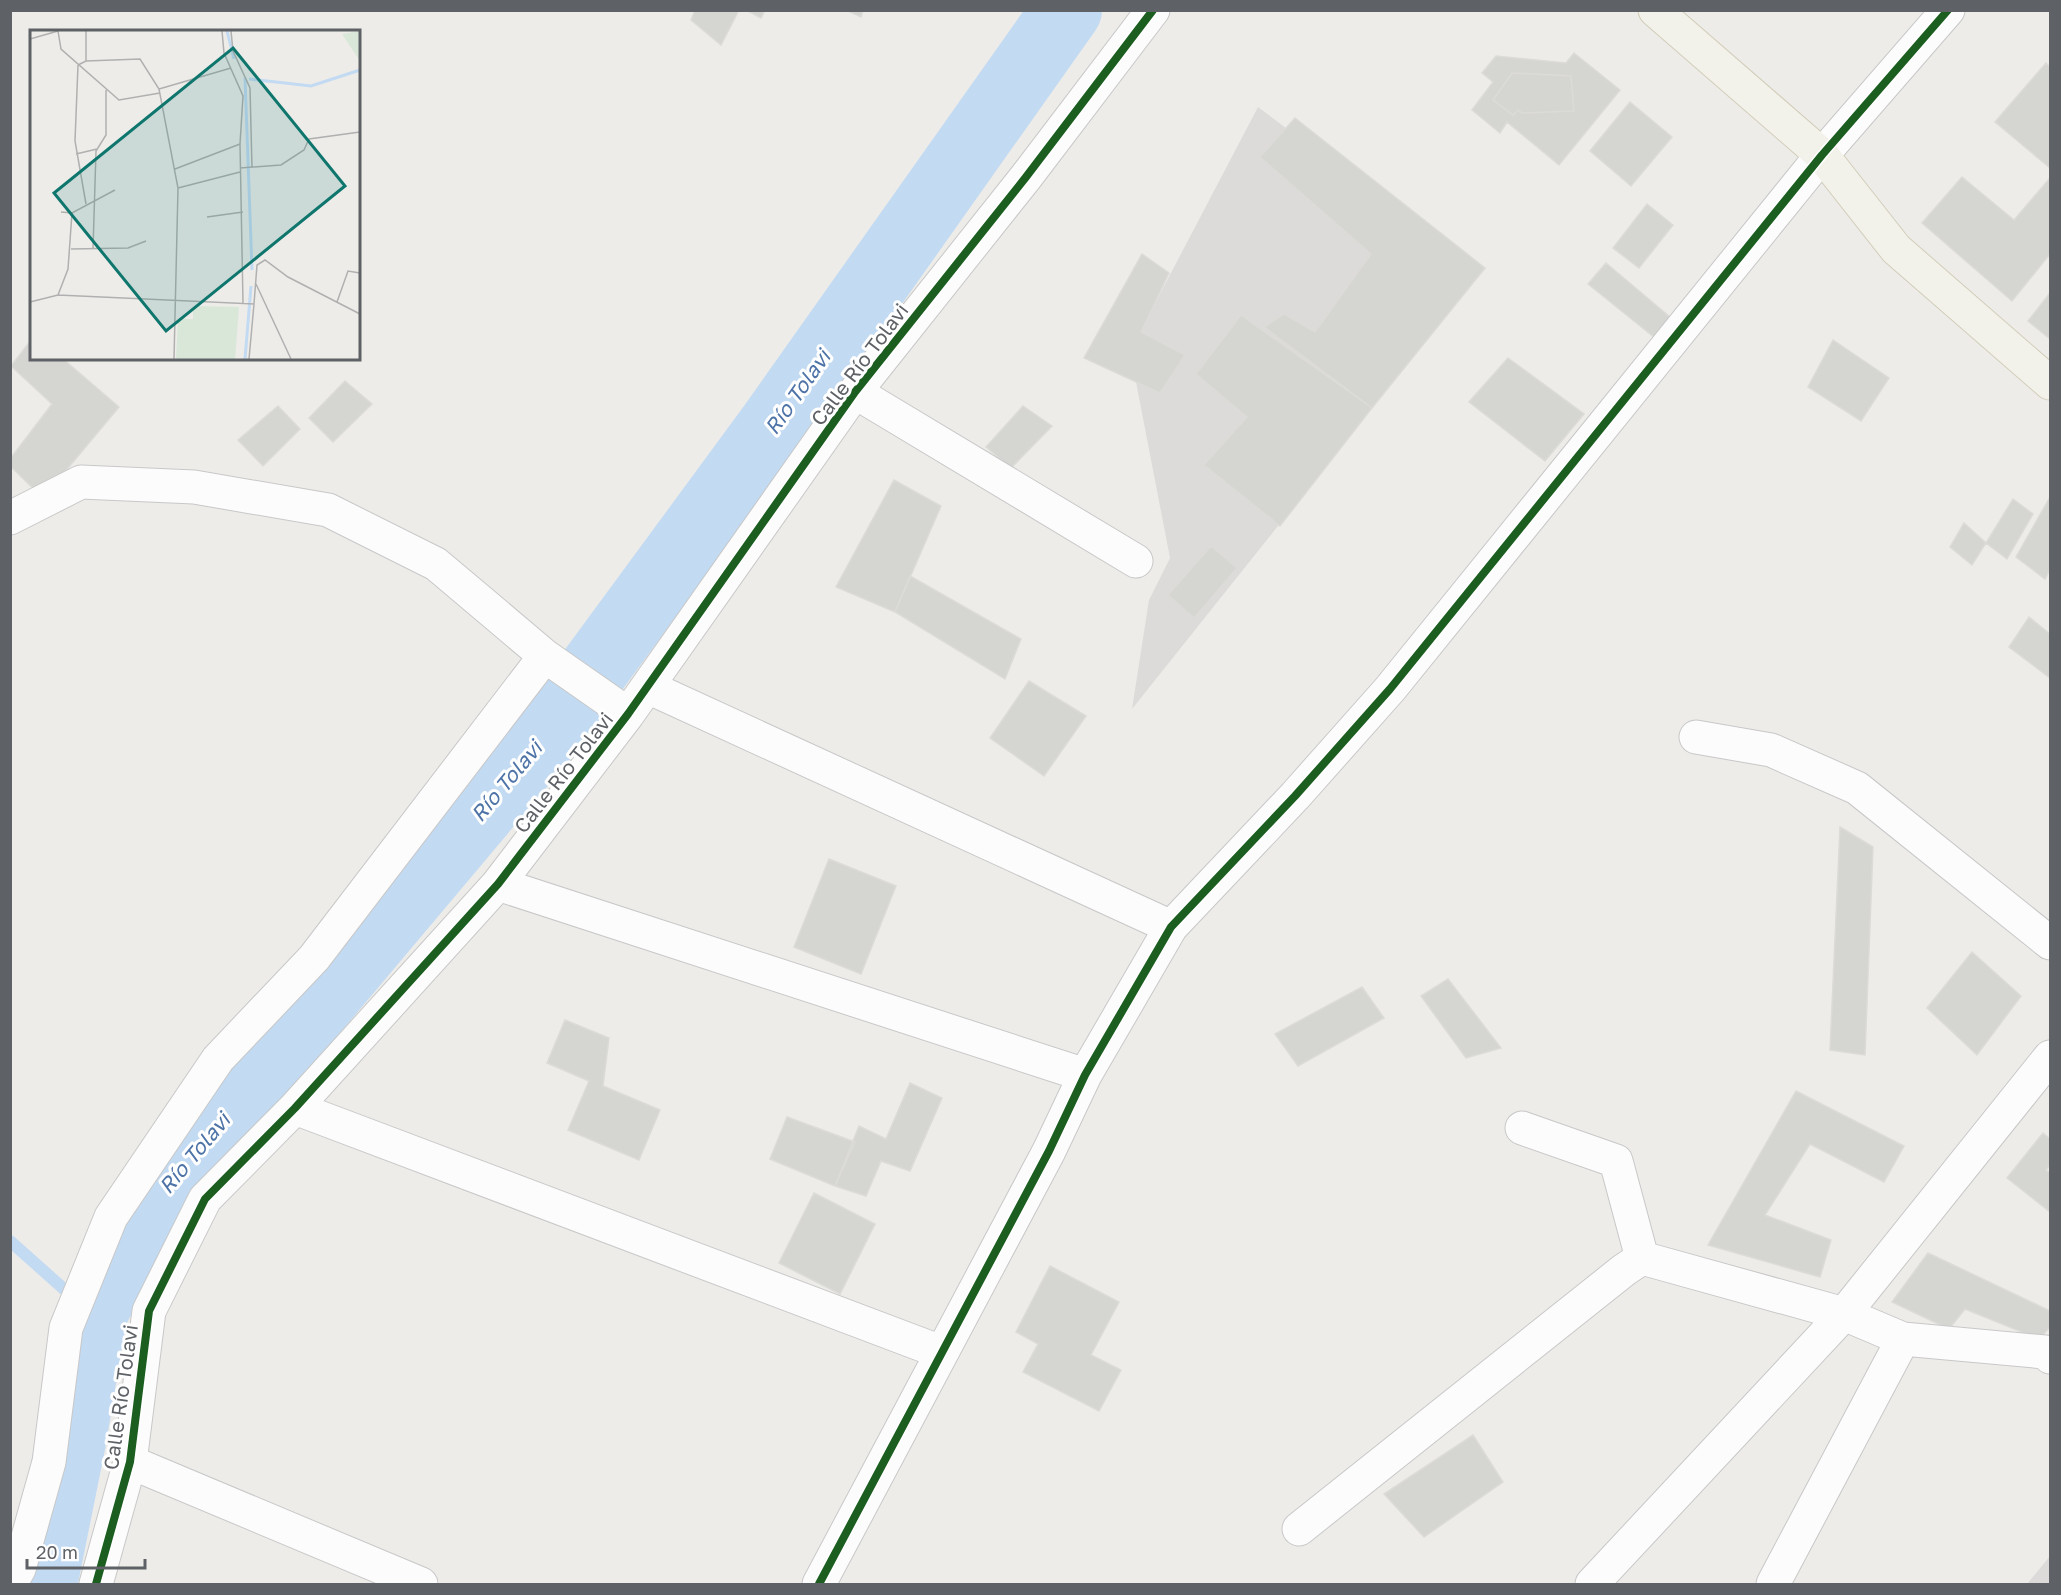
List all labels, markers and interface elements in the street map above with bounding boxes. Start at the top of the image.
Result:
inset map [30,30,360,360]
street label: Calle Río Tolavi [805,298,913,430]
water label: Río Tolavi [759,343,837,439]
street label: Calle Río Tolavi [508,707,618,837]
water label: Río Tolavi [465,736,547,826]
water label: Río Tolavi [153,1106,237,1199]
street label: Calle Río Tolavi [98,1323,142,1471]
scale bar [27,1532,146,1570]
text: 20 m [36,1541,78,1563]

